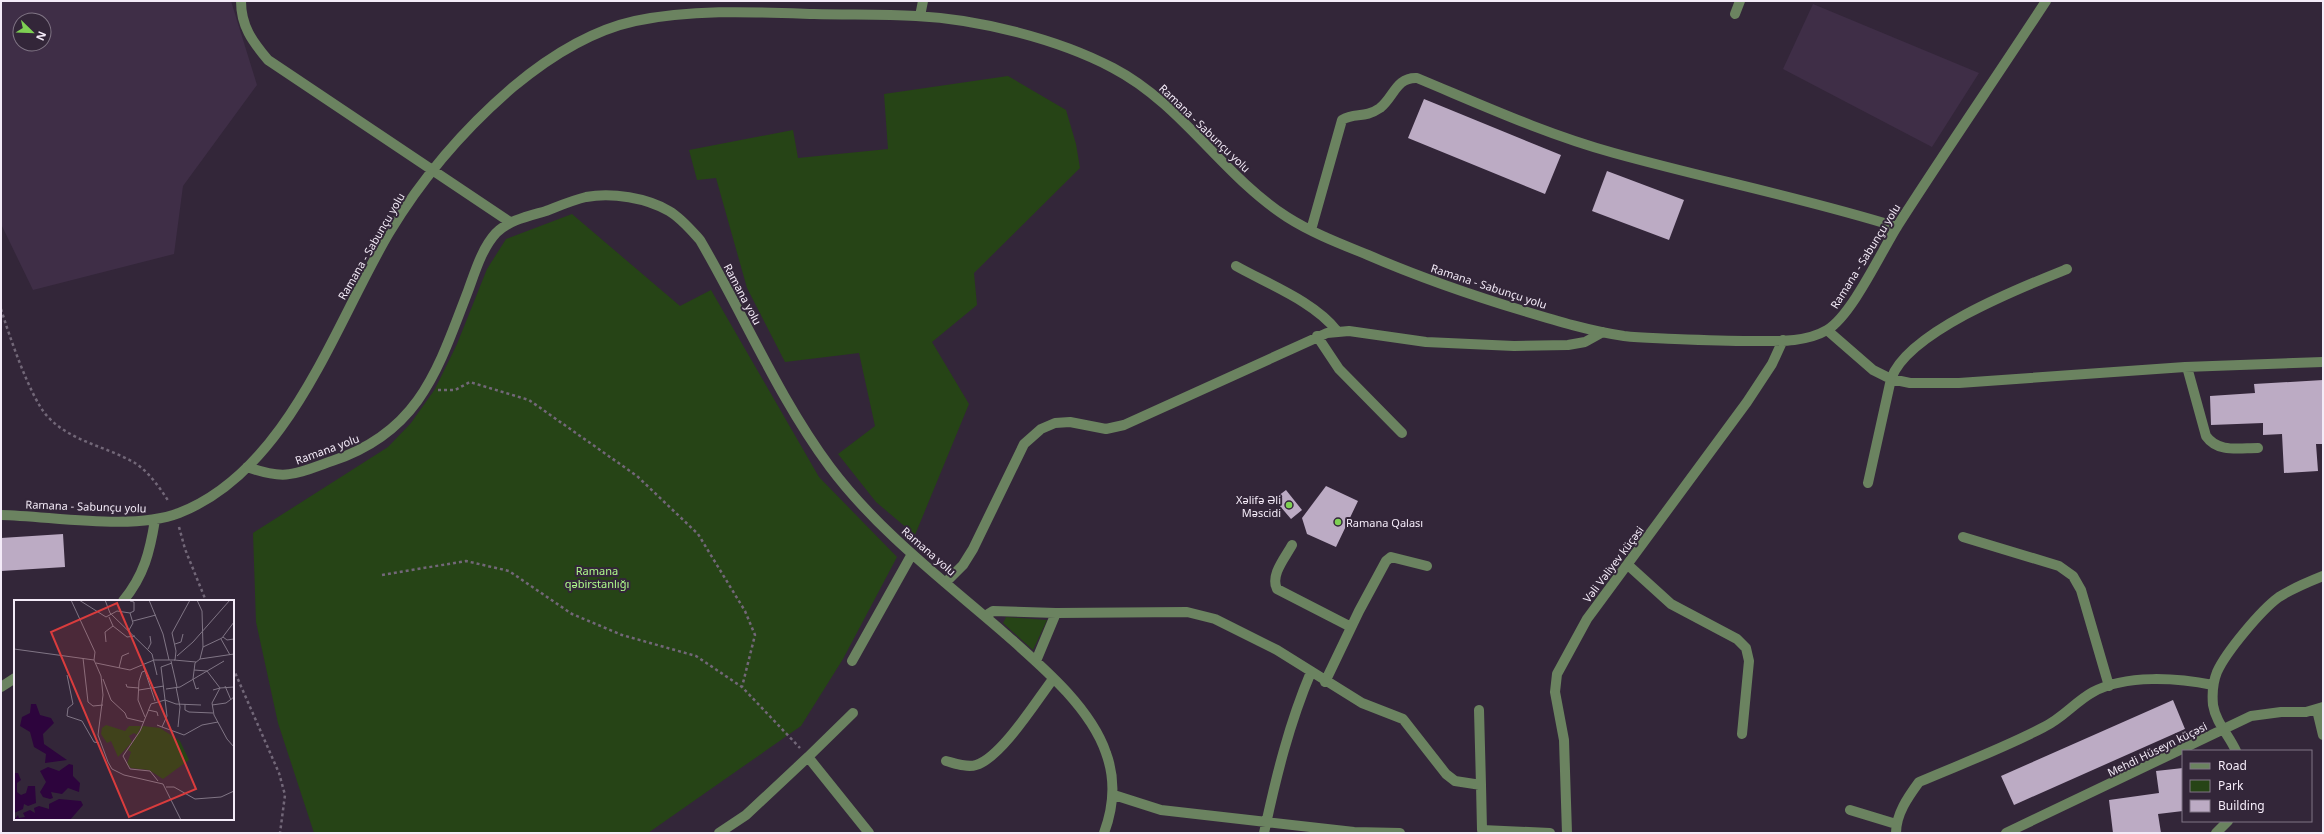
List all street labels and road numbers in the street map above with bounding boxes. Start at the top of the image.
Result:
street label: Ramana - Sabunçu yolu [1156,81,1254,175]
street label: Ramana - Sabunçu yolu [334,190,408,302]
street label: Ramana - Sabunçu yolu [1827,201,1903,311]
street label: Ramana - Sabunçu yolu [1429,260,1549,312]
street label: Ramana yolu [721,261,765,327]
street label: Ramana yolu [293,430,361,468]
street label: Ramana - Sabunçu yolu [25,496,147,516]
street label: Ramana yolu [899,523,959,579]
street label: Vəli Vəliyev küçəsi [1579,523,1647,605]
street label: Mehdi Hüseyn küçəsi [2105,718,2209,780]

